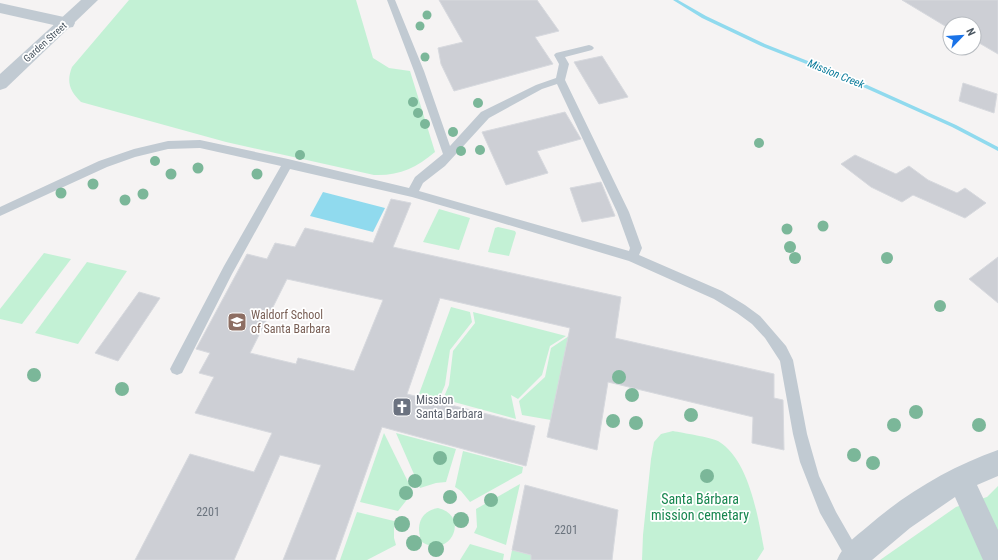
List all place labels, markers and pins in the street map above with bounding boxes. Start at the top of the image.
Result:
place label: Waldorf School of Santa Barbara [251,308,330,336]
school or university icon: Waldorf School of Santa Barbara [226,311,248,333]
place label: Mission Santa Barbara [416,393,483,421]
church icon: Mission Santa Barbara [391,396,413,418]

